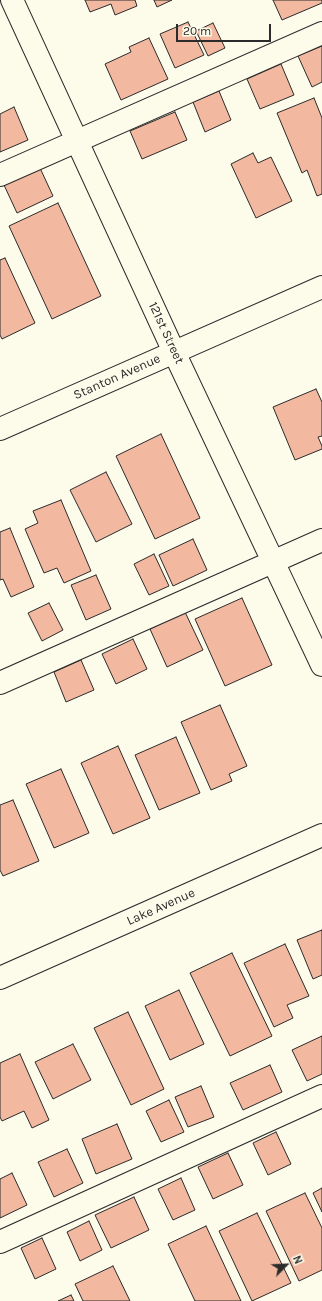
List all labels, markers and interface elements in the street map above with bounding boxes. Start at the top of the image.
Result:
scale bar [178,16,273,42]
text: 20 m [183,24,211,38]
street label: 121st Street [145,300,187,366]
street label: Stanton Avenue [71,351,163,403]
street label: Lake Avenue [124,885,198,929]
north arrow [266,1245,306,1285]
text: N [290,1254,305,1266]

